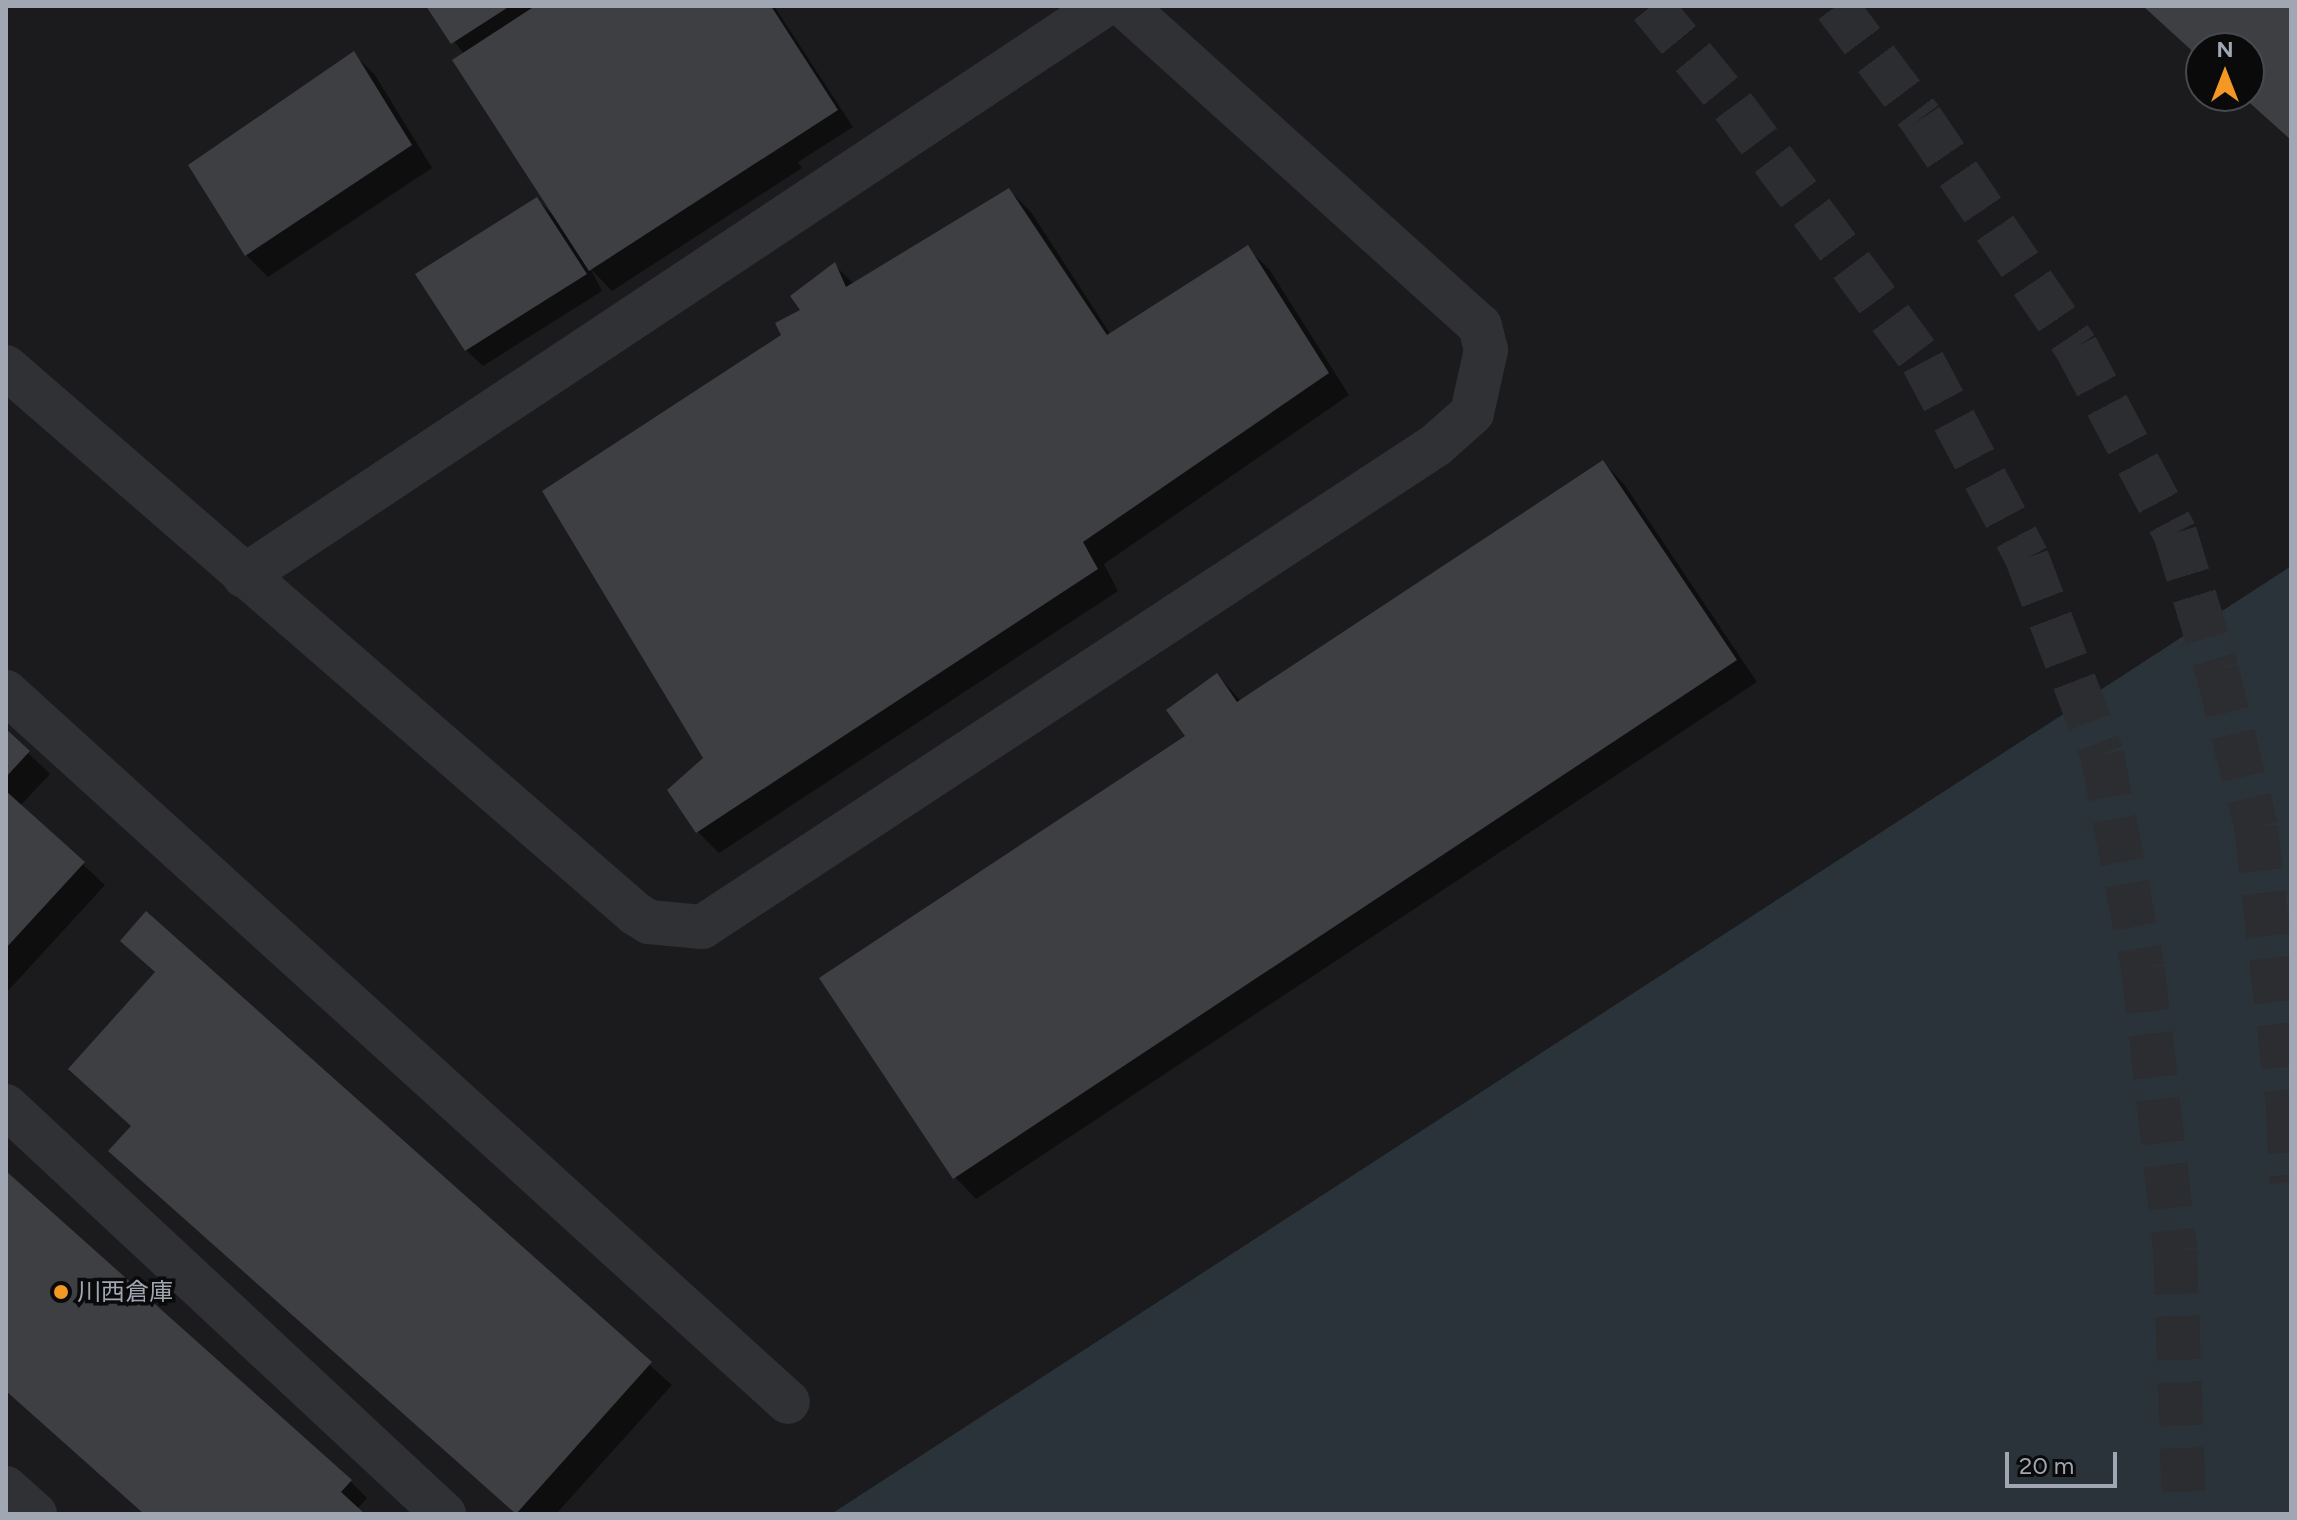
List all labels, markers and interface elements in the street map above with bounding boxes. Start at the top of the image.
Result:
north arrow [2185,32,2265,112]
text: N [2216,36,2234,63]
place label: 川西倉庫 [77,1278,173,1306]
marker: 川西倉庫 [52,1283,70,1301]
scale bar [2009,1436,2121,1486]
text: 20 m [2019,1451,2074,1480]

